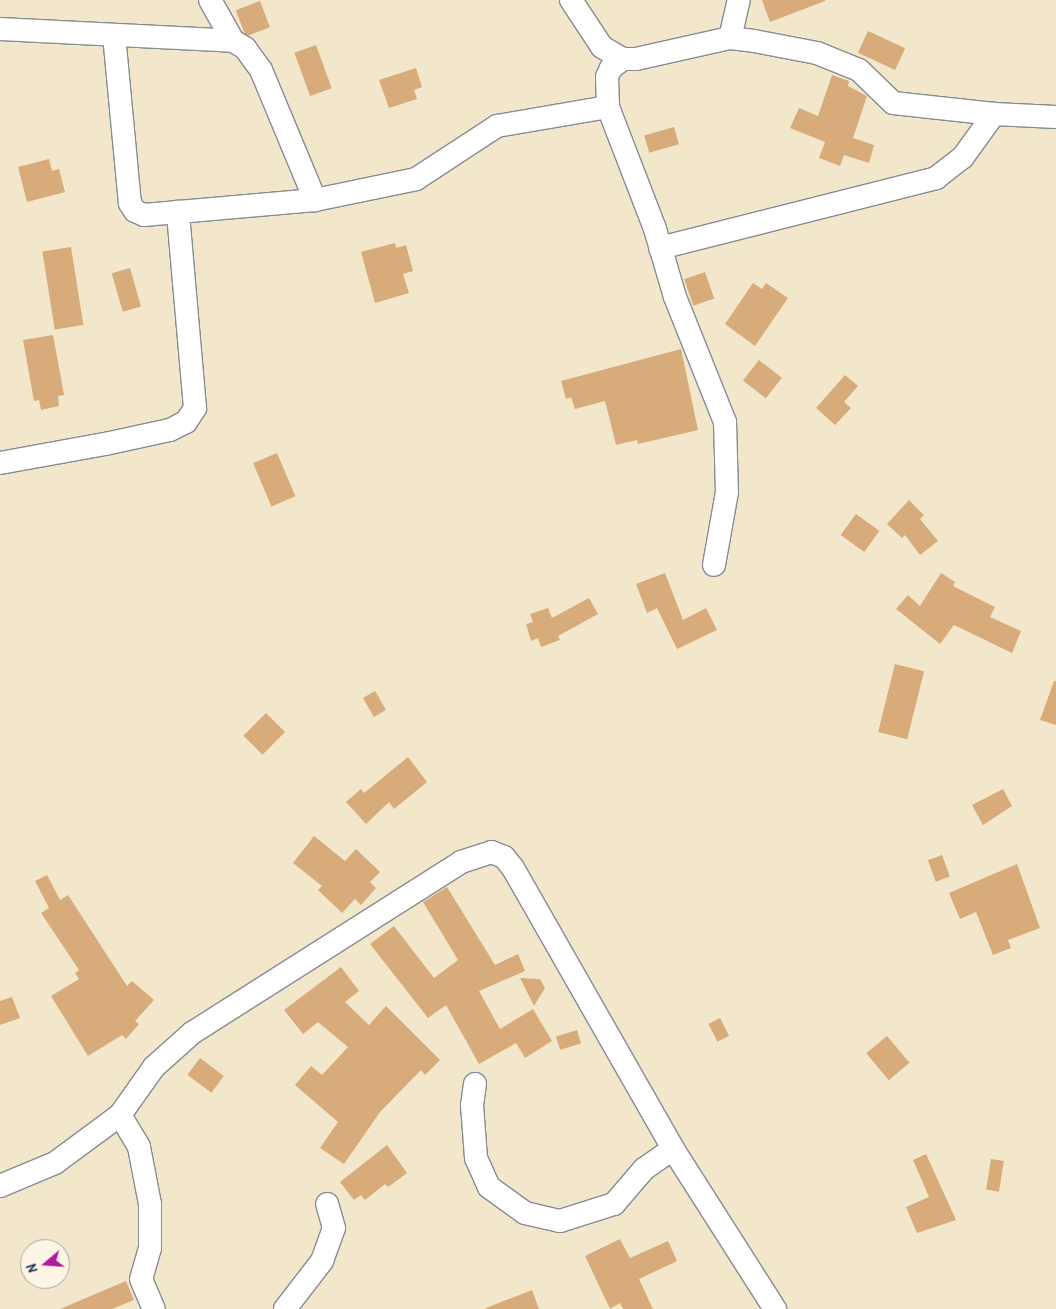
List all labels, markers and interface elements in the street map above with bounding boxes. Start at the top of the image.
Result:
north arrow [20,1239,70,1289]
text: N [21,1262,41,1275]

